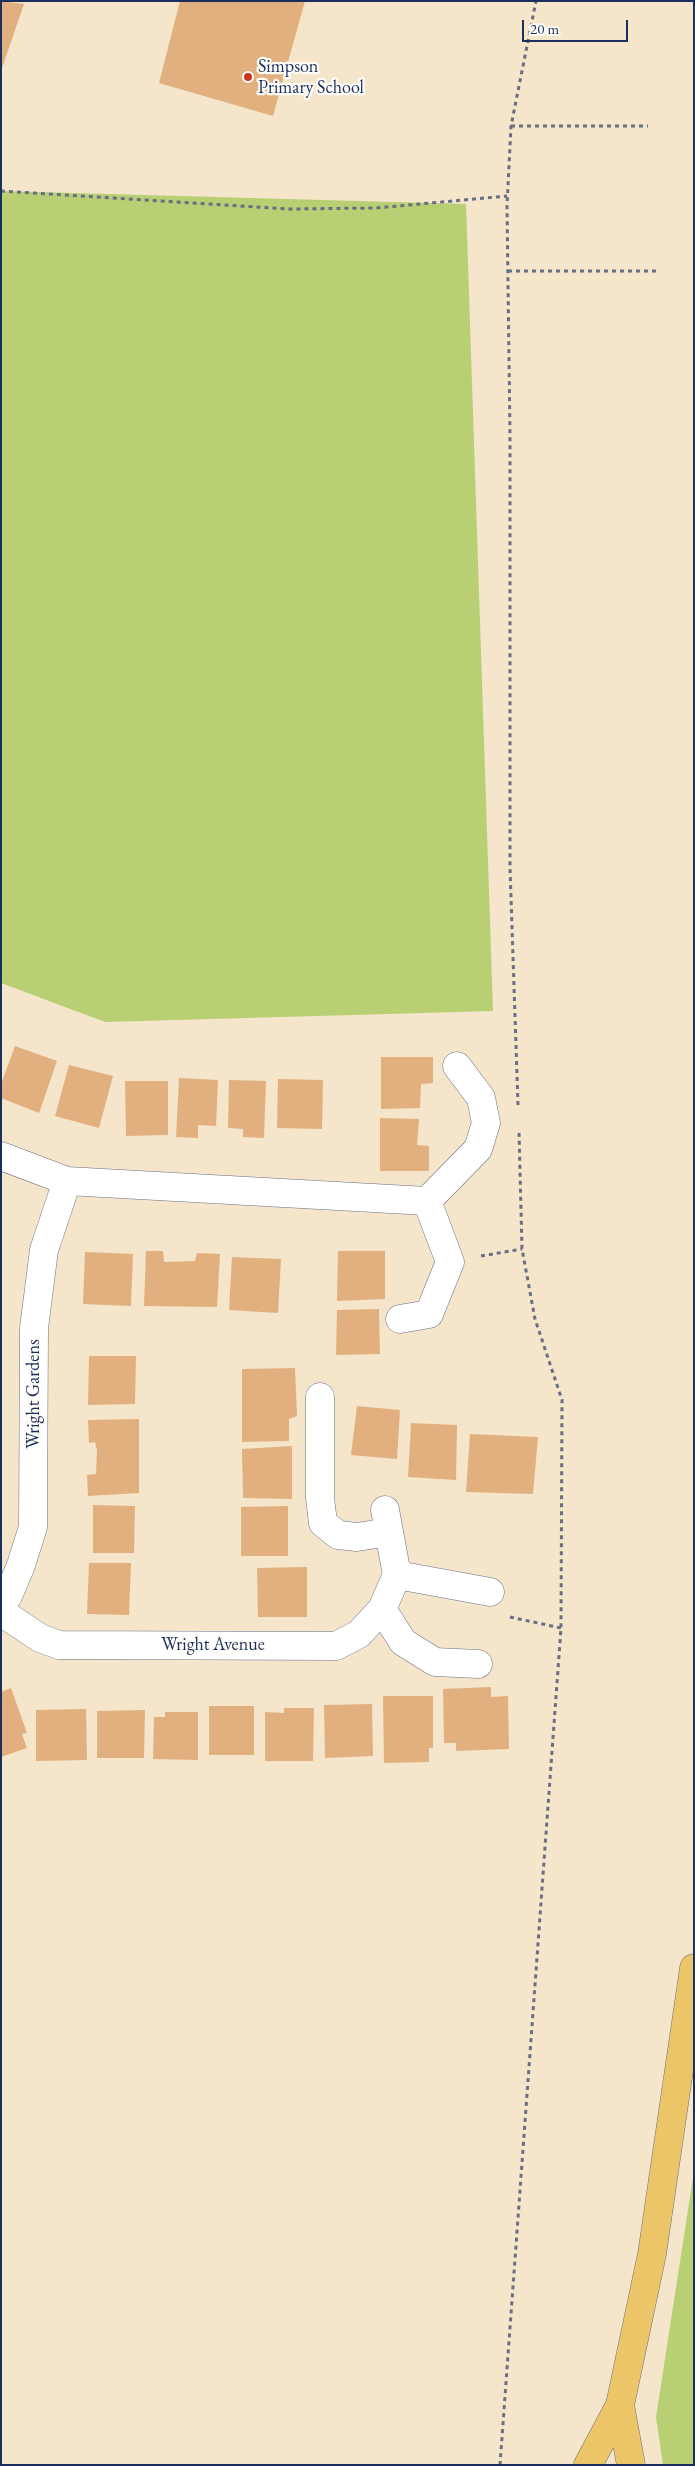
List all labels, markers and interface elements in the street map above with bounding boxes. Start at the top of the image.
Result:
scale bar [525,10,631,42]
text: 20 m [530,19,559,38]
place label: Simpson Primary School [258,56,364,98]
marker: Simpson Primary School [242,71,254,83]
street label: Wright Gardens [23,1339,45,1449]
street label: Wright Avenue [161,1634,265,1656]

